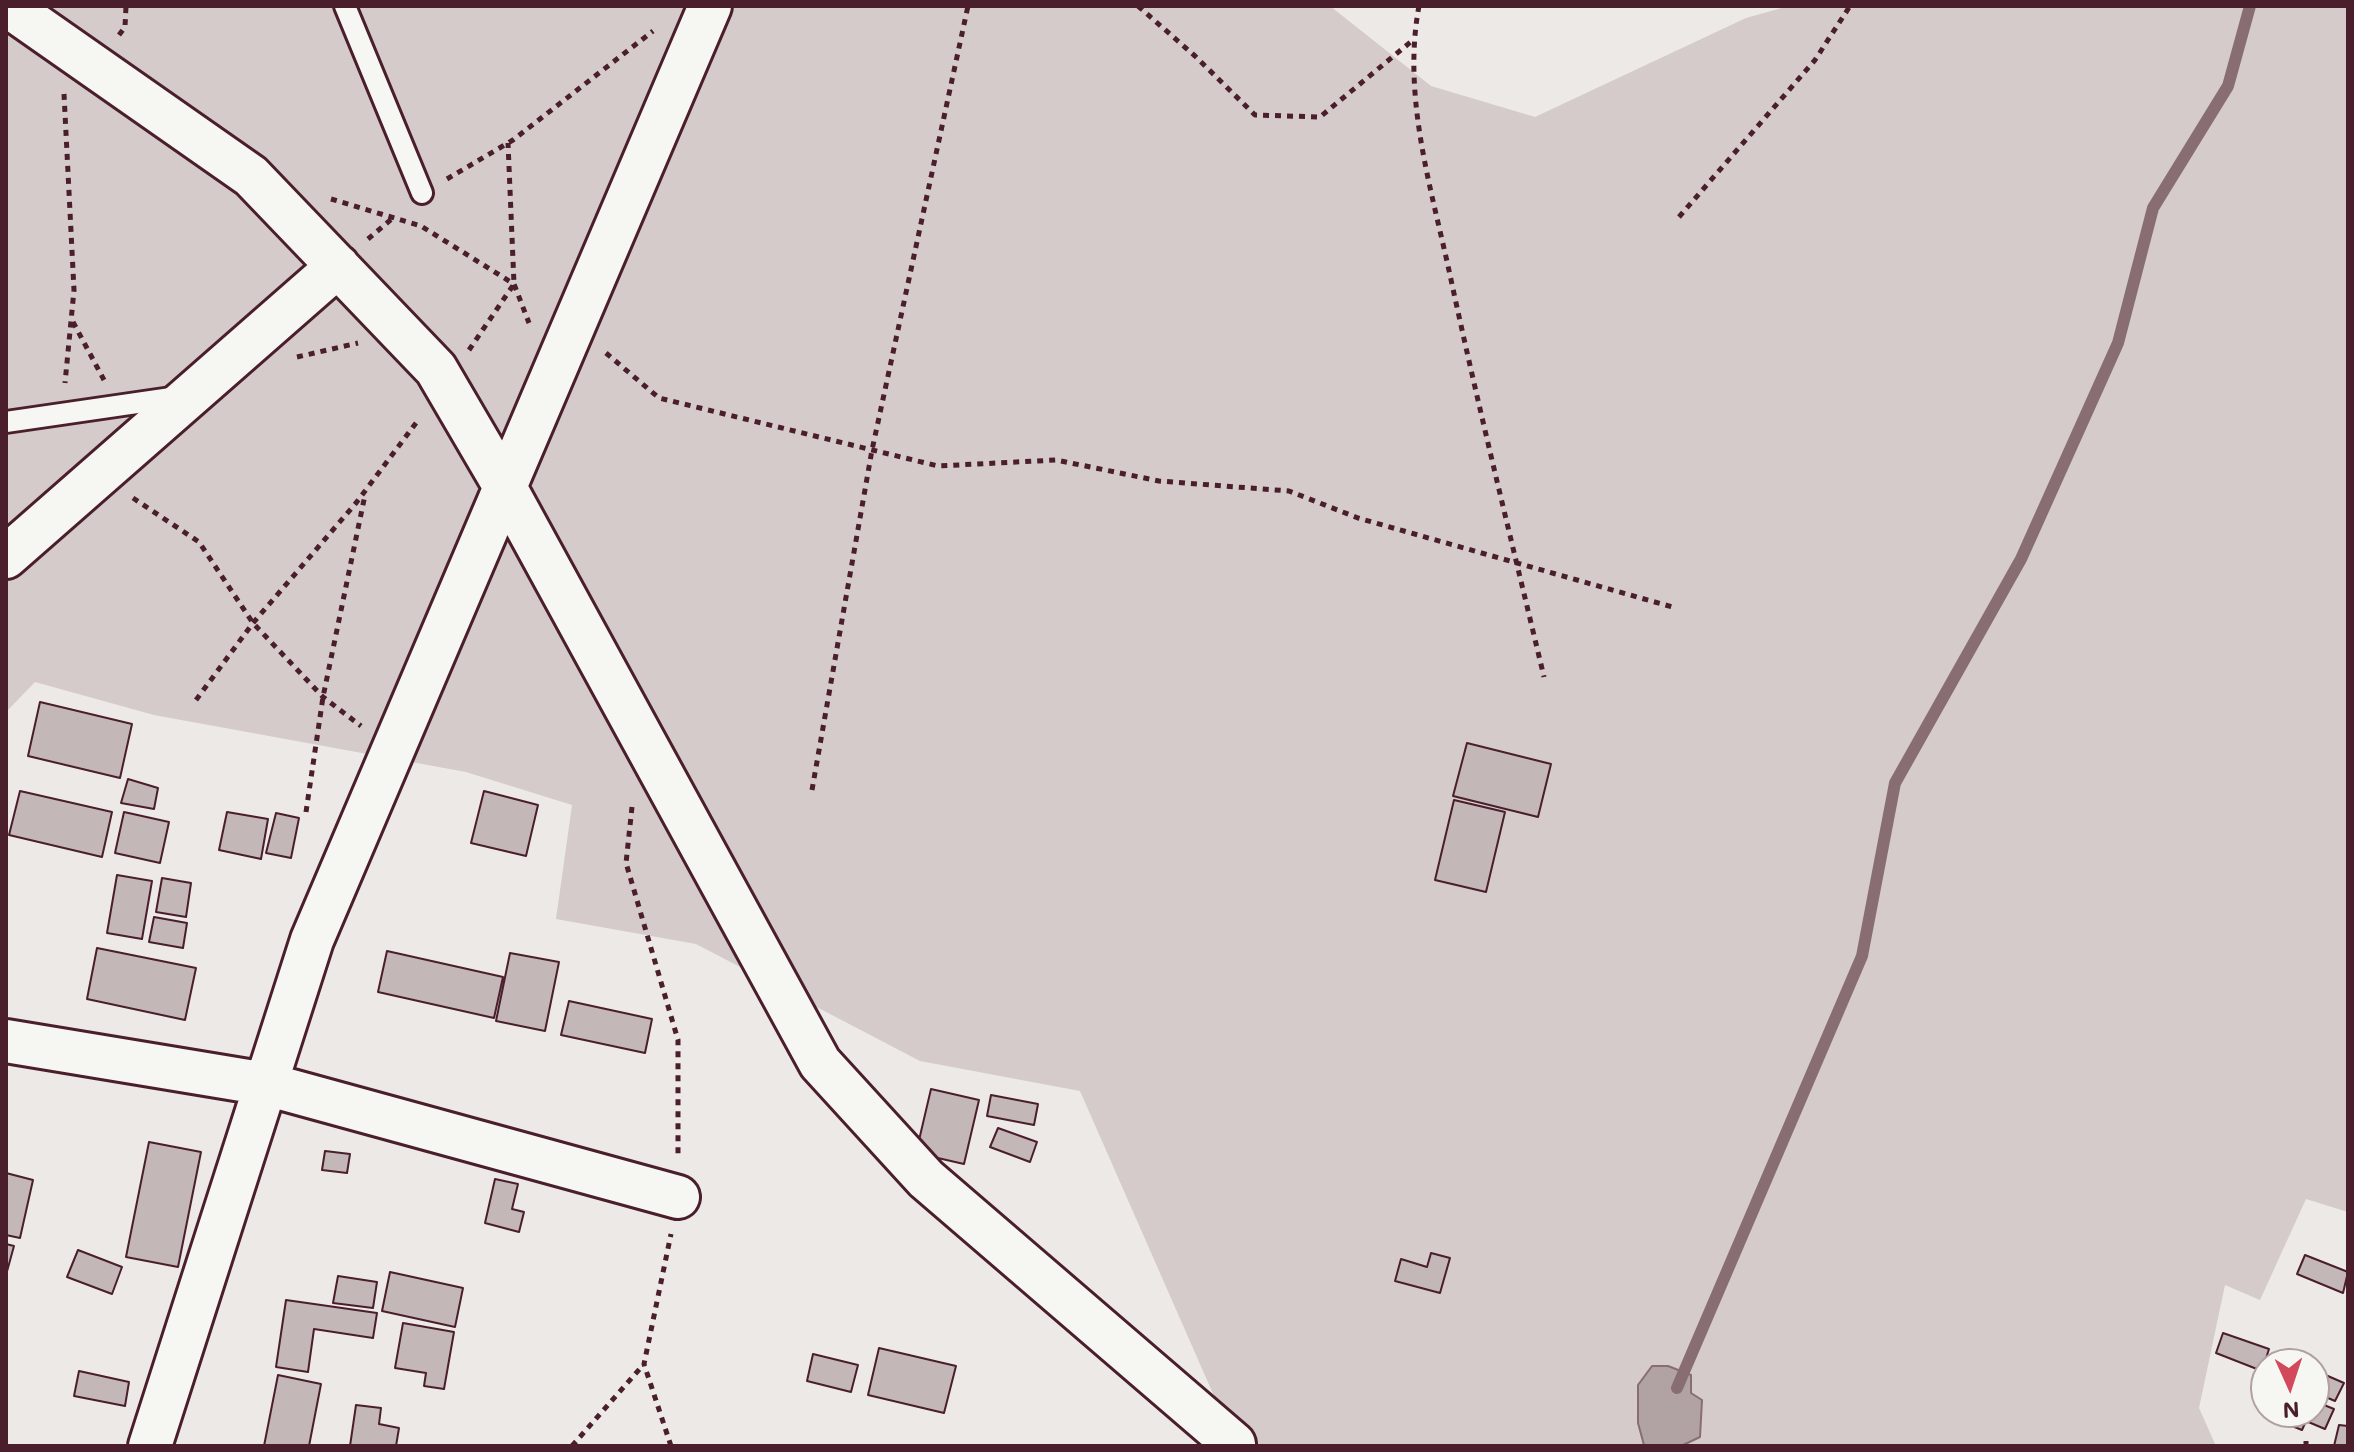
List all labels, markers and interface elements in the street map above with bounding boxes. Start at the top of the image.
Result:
north arrow [2250,1348,2330,1428]
text: N [2282,1396,2300,1425]

